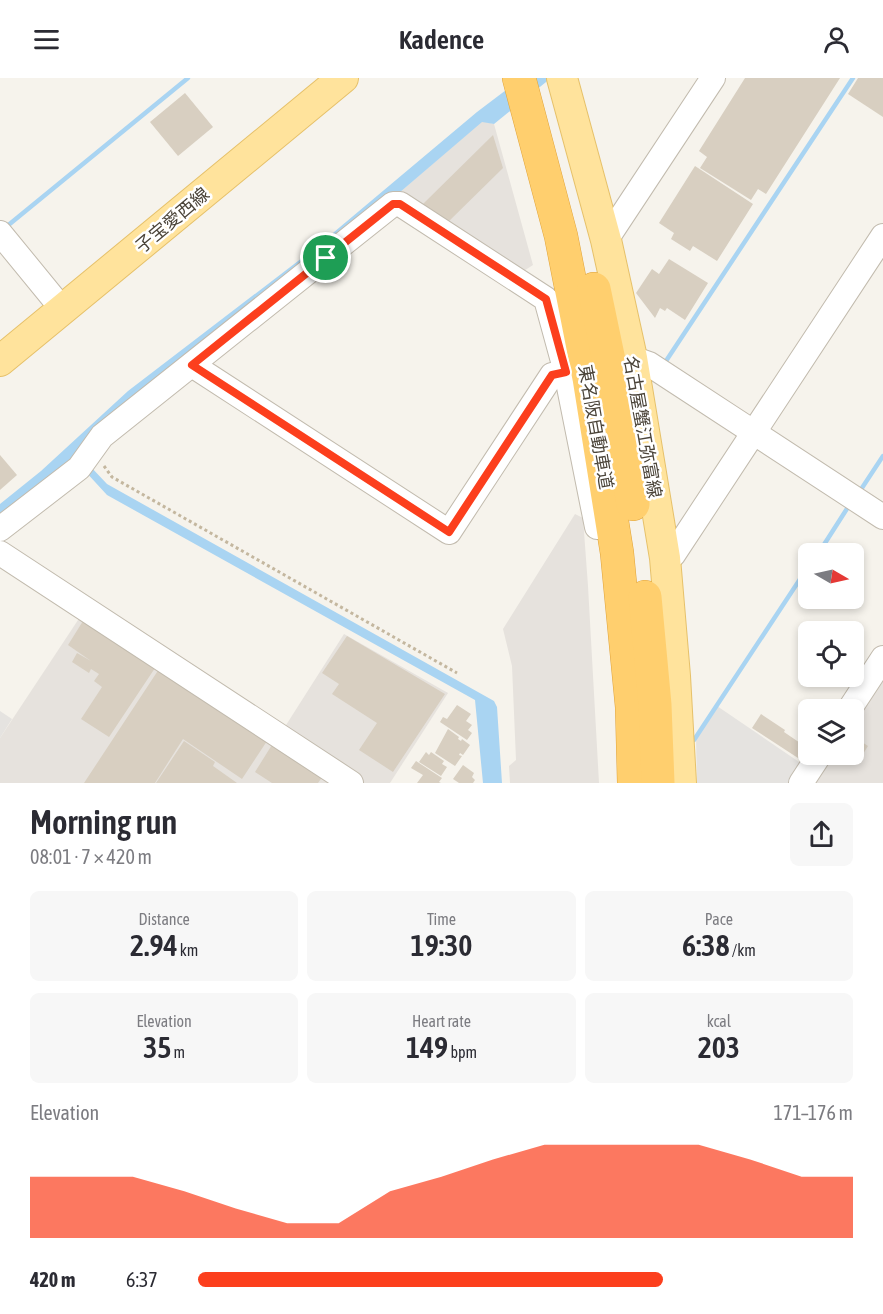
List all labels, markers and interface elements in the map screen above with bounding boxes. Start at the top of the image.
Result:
icon: menu [30,23,63,56]
icon: person [820,23,853,56]
text: Kadence [399,24,484,55]
street label: 子宝愛西線 [131,183,213,257]
pin [300,232,351,283]
icon: arrive [309,241,342,274]
street label: 名古屋蟹江弥富線 [620,354,666,500]
street label: 東名阪自動車道 [575,363,617,491]
north arrow [798,543,864,609]
map controls [798,543,864,765]
button: locate [798,621,864,687]
button: layers [798,699,864,765]
text: Morning run [30,803,177,841]
button: share [790,803,853,866]
text: 08:01 · 7 × 420 m [30,845,152,868]
text: Distance [139,910,190,928]
text: Time [427,910,456,928]
text: Pace [705,910,733,928]
text: 2.94 [130,928,178,962]
text: 19:30 [411,928,472,962]
text: 6:38 [682,928,730,962]
text: km [178,941,198,959]
text: /km [730,941,756,959]
text: Elevation [136,1012,192,1030]
text: Heart rate [412,1012,471,1030]
text: kcal [707,1012,731,1030]
text: 35 [143,1030,171,1064]
text: 149 [406,1030,448,1064]
text: 203 [698,1030,740,1064]
text: m [171,1043,185,1061]
text: bpm [448,1043,477,1061]
text: Elevation [30,1101,99,1124]
text: 171–176 m [773,1101,853,1124]
text: 420 m [30,1268,75,1291]
text: 6:37 [126,1268,158,1291]

